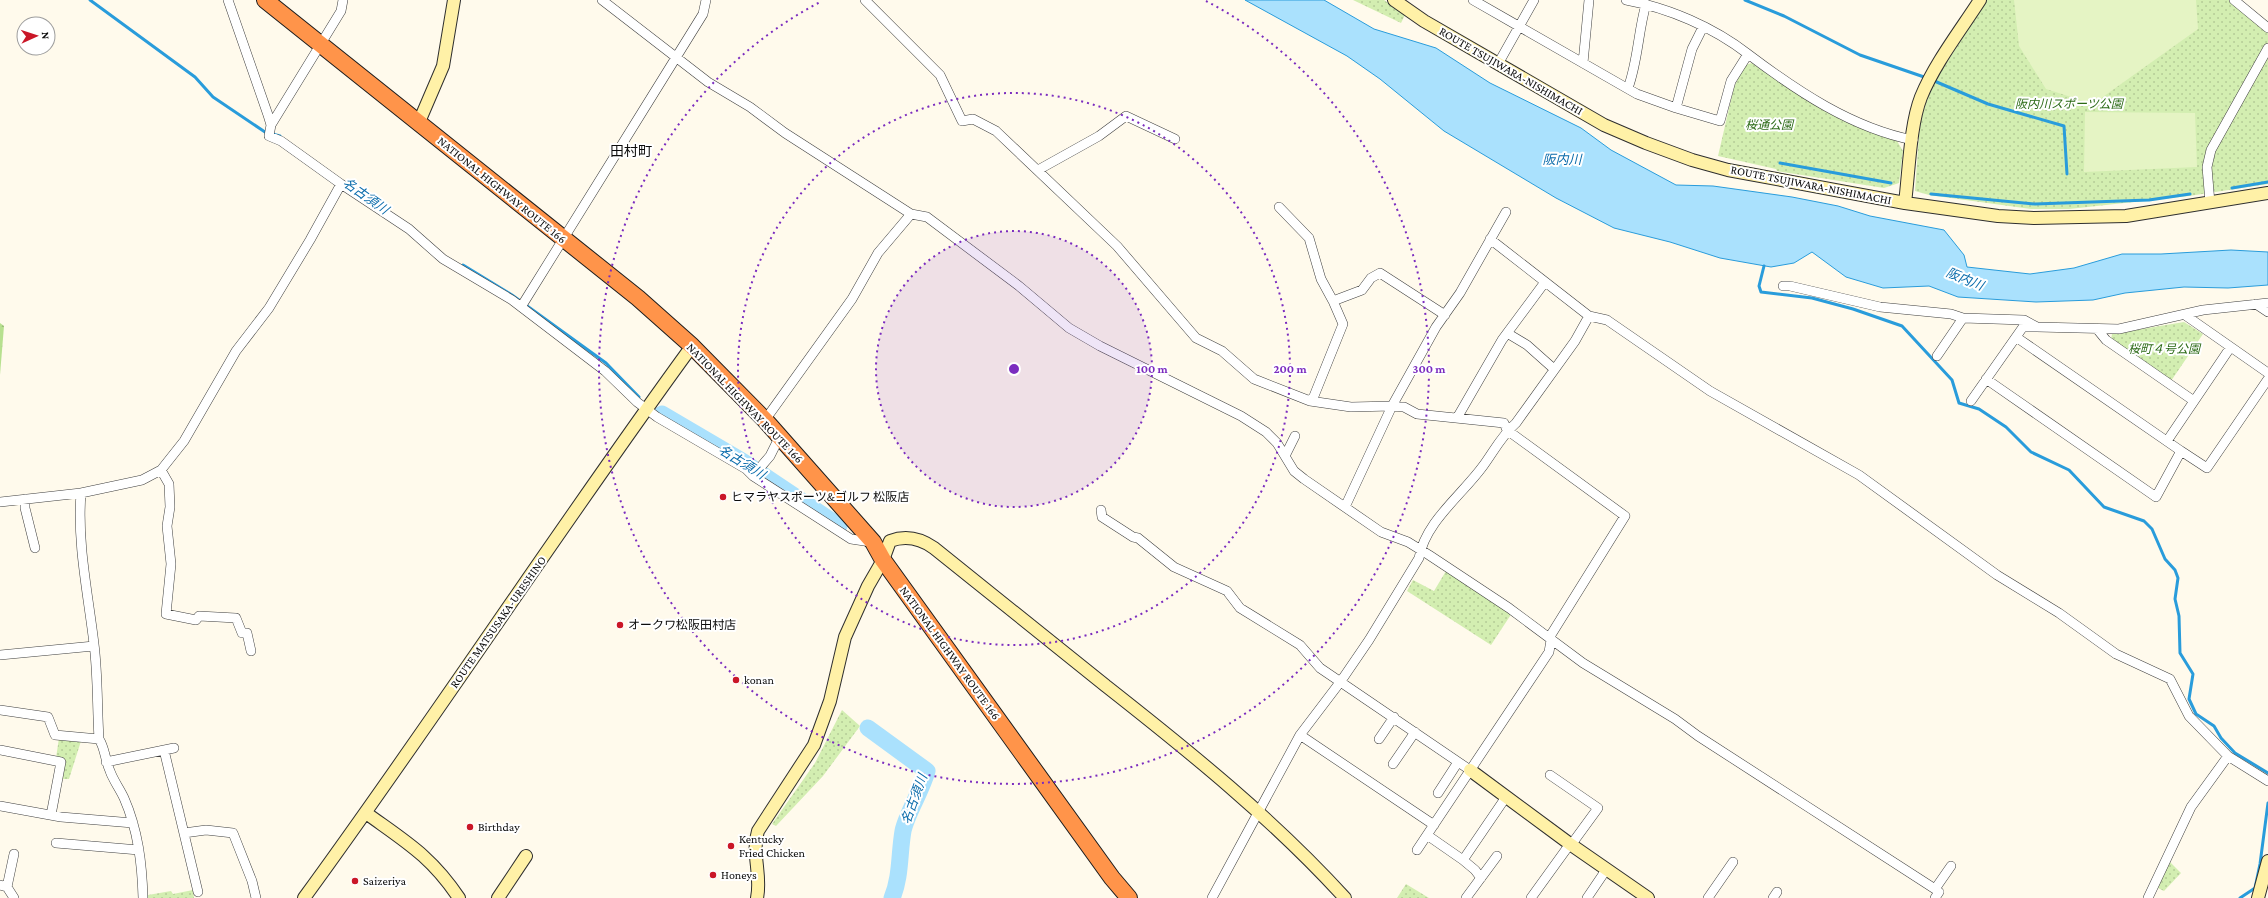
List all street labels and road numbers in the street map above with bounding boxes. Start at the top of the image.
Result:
street label: ROUTE TSUJIWARA-NISHIMACHI [1437,24,1586,118]
street label: NATIONAL HIGHWAY ROUTE 166 [435,134,569,246]
street label: ROUTE TSUJIWARA-NISHIMACHI [1729,163,1893,208]
street label: NATIONAL HIGHWAY ROUTE 166 [684,340,806,466]
street label: ROUTE MATSUSAKA-URESHINO [447,553,549,691]
street label: NATIONAL HIGHWAY ROUTE 166 [897,584,1003,722]

